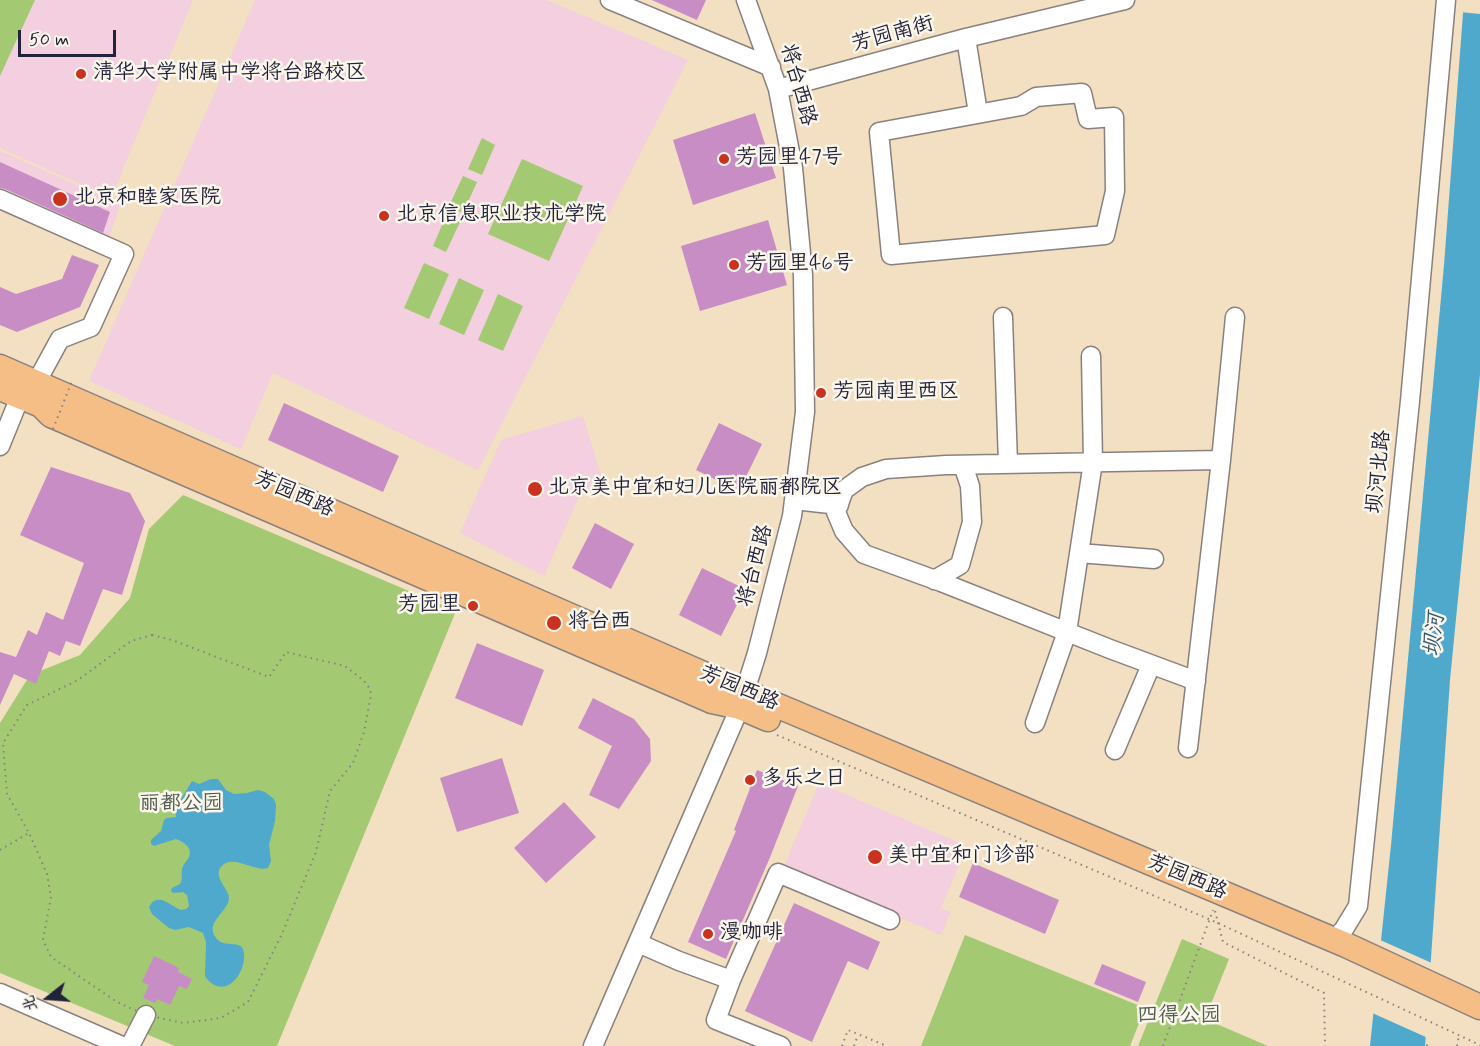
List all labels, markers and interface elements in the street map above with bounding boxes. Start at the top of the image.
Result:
street label: 芳园南街 [849,12,937,58]
scale bar [21,18,118,56]
text: 50 m [29,28,69,52]
street label: 将台西路 [774,41,820,129]
place label: 清华大学附属中学将台路校区 [93,61,366,87]
marker: 清华大学附属中学将台路校区 [74,67,88,81]
place label: 芳园里47号 [736,146,843,172]
marker: 芳园里47号 [717,152,731,166]
place label: 北京和睦家医院 [74,186,221,212]
marker: 北京和睦家医院 [51,190,69,208]
place label: 北京信息职业技术学院 [396,203,606,229]
marker: 北京信息职业技术学院 [377,209,391,223]
place label: 芳园里46号 [746,252,854,278]
marker: 芳园里46号 [727,258,741,272]
place label: 芳园南里西区 [833,380,959,406]
marker: 芳园南里西区 [814,386,828,400]
street label: 坝河北路 [1363,429,1397,515]
street label: 芳园西路 [251,466,337,524]
place label: 北京美中宜和妇儿医院丽都院区 [548,476,842,502]
marker: 北京美中宜和妇儿医院丽都院区 [526,480,544,498]
street label: 将台西路 [733,522,779,610]
place label: 芳园里 [398,593,461,619]
marker: 芳园里 [466,599,480,613]
place label: 将台西 [568,610,631,636]
water label: 坝河 [1421,612,1451,658]
marker: 将台西 [545,614,563,632]
street label: 芳园西路 [695,661,783,717]
place label: 多乐之日 [762,767,846,793]
marker: 多乐之日 [743,773,757,787]
park label: 丽都公园 [139,792,223,818]
place label: 美中宜和门诊部 [888,844,1035,870]
marker: 美中宜和门诊部 [866,848,884,866]
street label: 芳园西路 [1143,850,1231,906]
place label: 漫咖啡 [720,921,783,947]
marker: 漫咖啡 [701,927,715,941]
north arrow [18,968,78,1028]
text: 北 [18,993,43,1014]
park label: 四得公园 [1137,1004,1221,1030]

